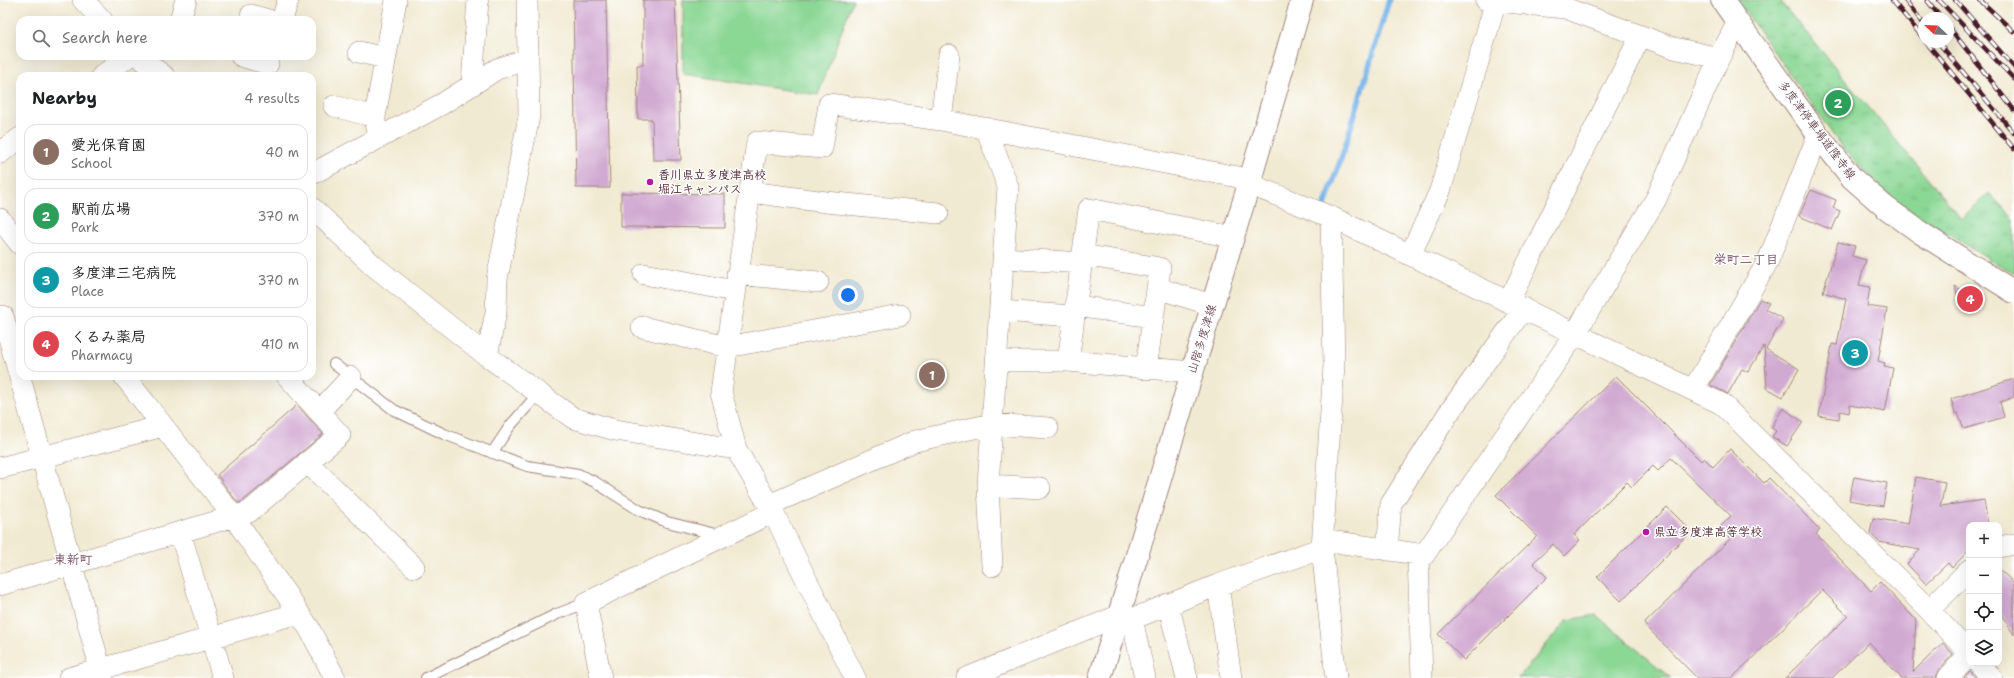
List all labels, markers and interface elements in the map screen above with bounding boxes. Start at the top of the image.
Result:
north arrow [1918,12,1954,48]
search box [16,16,316,60]
icon: search [30,27,52,49]
text: Search here [62,28,148,48]
street label: 多度津停車場道隆寺線 [1774,77,1860,183]
text: Nearby [32,87,97,109]
pin: 2 [1825,88,1851,118]
text: 4 results [244,90,300,107]
text: 愛光保育園 [71,135,146,155]
text: 1 [43,144,49,161]
text: 40 m [265,144,299,161]
text: School [71,155,112,172]
place label: 香川県立多度津高校 堀江キャンパス [658,167,766,197]
marker: 香川県立多度津高校 堀江キャンパス [645,177,655,187]
text: 駅前広場 [71,199,131,219]
text: 2 [41,208,51,225]
text: 370 m [257,208,299,225]
text: Park [71,219,99,236]
district label: 栄町二丁目 [1713,251,1779,268]
text: 多度津三宅病院 [71,263,176,283]
text: 3 [41,272,51,289]
text: 370 m [257,272,299,289]
text: Place [71,283,104,300]
pin: 4 [1957,284,1983,314]
your location [838,285,858,305]
street label: 山階多度津線 [1184,302,1220,376]
text: くるみ薬局 [71,327,146,347]
text: 4 [41,336,51,353]
text: 410 m [261,336,299,353]
pin: 3 [1842,338,1868,368]
text: Pharmacy [71,347,133,364]
pin: 1 [919,360,945,390]
map controls [1966,522,2002,666]
button: + [1966,522,2002,558]
place label: 県立多度津高等学校 [1654,524,1762,540]
marker: 県立多度津高等学校 [1641,527,1651,537]
district label: 東新町 [53,551,93,568]
button: − [1966,558,2002,594]
button: locate [1966,594,2002,630]
button: layers [1966,630,2002,666]

